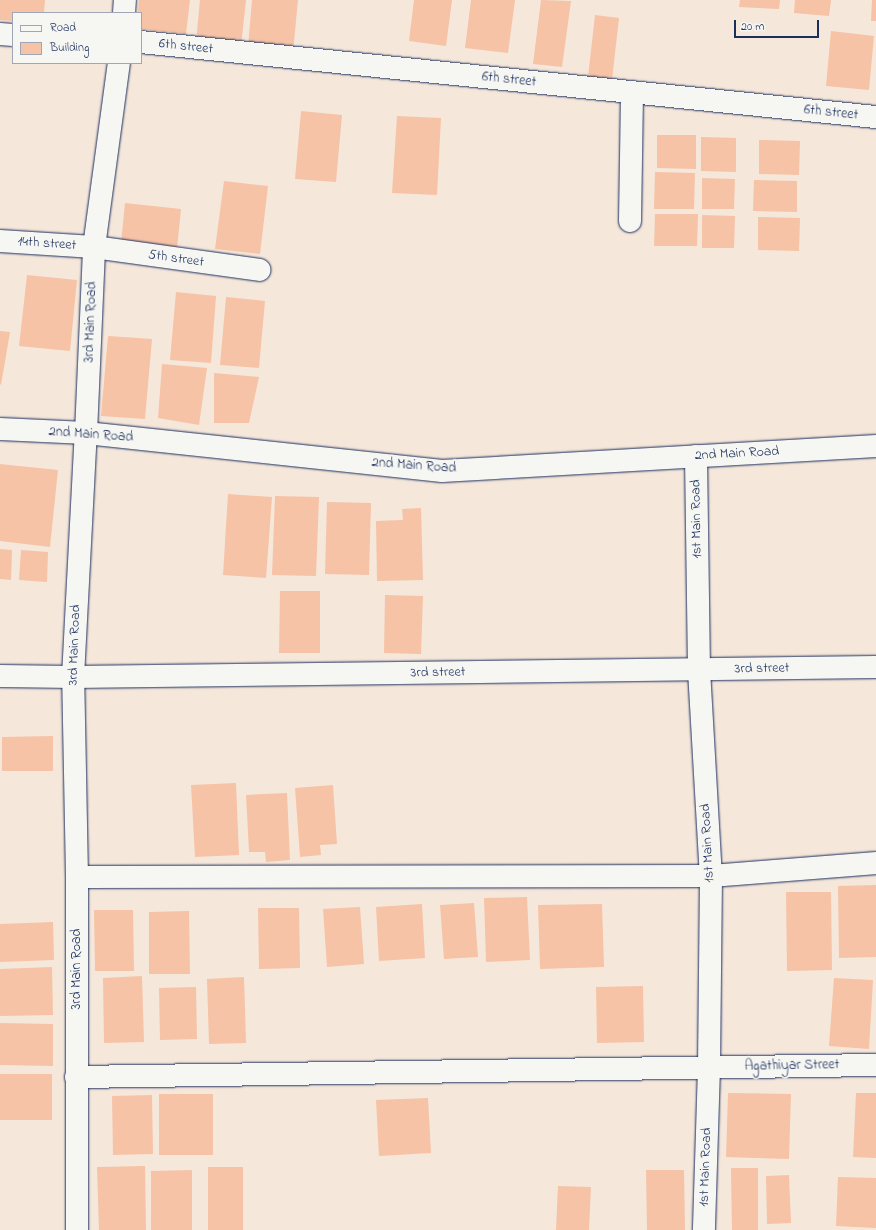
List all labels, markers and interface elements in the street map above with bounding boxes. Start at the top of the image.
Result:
legend [12,12,142,64]
scale bar [736,12,821,38]
text: 20 m [741,18,764,36]
text: Road [50,19,76,37]
street label: 6th street [158,36,214,58]
text: Building [50,39,89,57]
street label: 6th street [481,69,537,91]
street label: 6th street [803,102,859,124]
street label: 14th street [17,234,77,254]
street label: 5th street [147,247,205,271]
street label: 3rd Main Road [81,281,101,363]
street label: 2nd Main Road [48,424,134,446]
street label: 2nd Main Road [694,443,780,465]
street label: 2nd Main Road [371,455,457,477]
street label: 1st Main Road [688,479,706,559]
street label: 3rd Main Road [65,604,85,686]
street label: 3rd street [734,660,790,678]
street label: 3rd street [410,664,466,682]
street label: 1st Main Road [698,803,718,883]
street label: 3rd Main Road [69,929,85,1009]
street label: Agathiyar Street [744,1057,840,1075]
street label: 1st Main Road [696,1127,716,1207]

